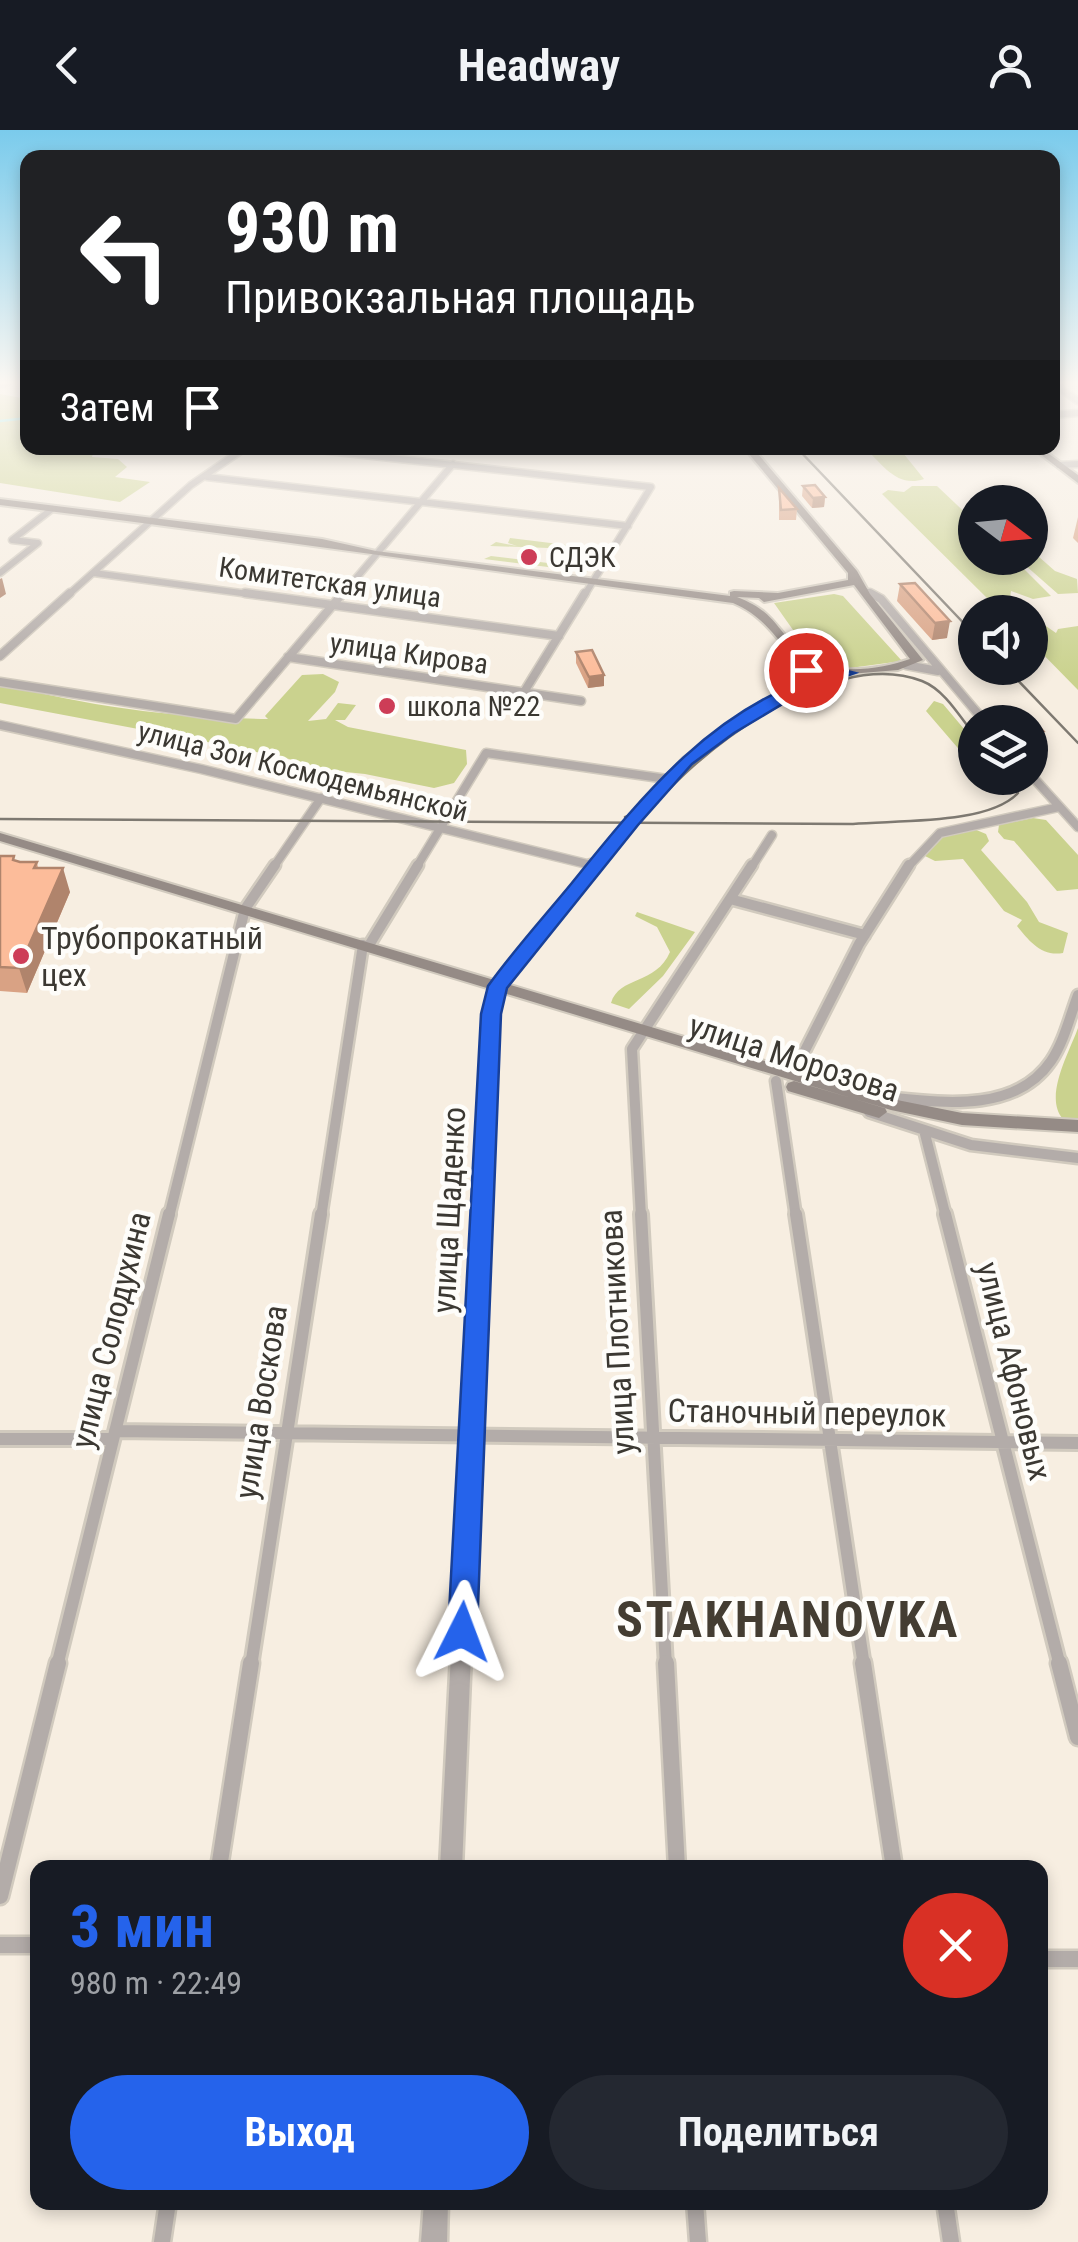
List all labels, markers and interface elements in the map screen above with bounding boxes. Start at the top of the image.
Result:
icon: back [40,38,95,93]
icon: person [983,38,1038,93]
text: Headway [458,39,620,92]
text: 930 m [225,187,399,269]
icon: left [60,190,190,320]
text: Привокзальная площадь [225,271,696,324]
icon: arrive [175,380,230,435]
text: Затем [60,386,155,430]
north arrow [958,485,1048,575]
map controls [958,485,1048,795]
place label: СДЭК [549,541,616,574]
marker: СДЭК [518,546,540,568]
street label: Комитетская улица [217,551,443,614]
button: sound [958,595,1048,685]
street label: улица Кирова [328,626,490,681]
pin [764,628,849,713]
icon: arrive [779,643,834,698]
place label: школа №22 [407,690,540,723]
marker: школа №22 [376,695,398,717]
button: layers [958,705,1048,795]
street label: улица Зои Космодемьянской [135,715,471,828]
place label: Трубопрокатный цех [41,919,263,994]
marker: Трубопрокатный цех [10,945,32,967]
street label: улица Морозова [684,1006,904,1110]
street label: улица Щаденко [425,1106,473,1314]
street label: улица Солодухина [63,1208,159,1452]
street label: улица Плотникова [592,1208,642,1456]
street label: улица Афоновых [969,1258,1059,1484]
street label: улица Воскова [227,1302,295,1502]
street label: Станочный переулок [667,1392,947,1434]
position arrow [410,1580,514,1684]
district label: STAKHANOVKA [616,1591,960,1649]
text: 3 мин [70,1891,214,1962]
button: close [903,1893,1008,1998]
text: 980 m · 22:49 [70,1964,242,2002]
button: Выход [70,2075,529,2190]
button: Поделиться [549,2075,1008,2190]

